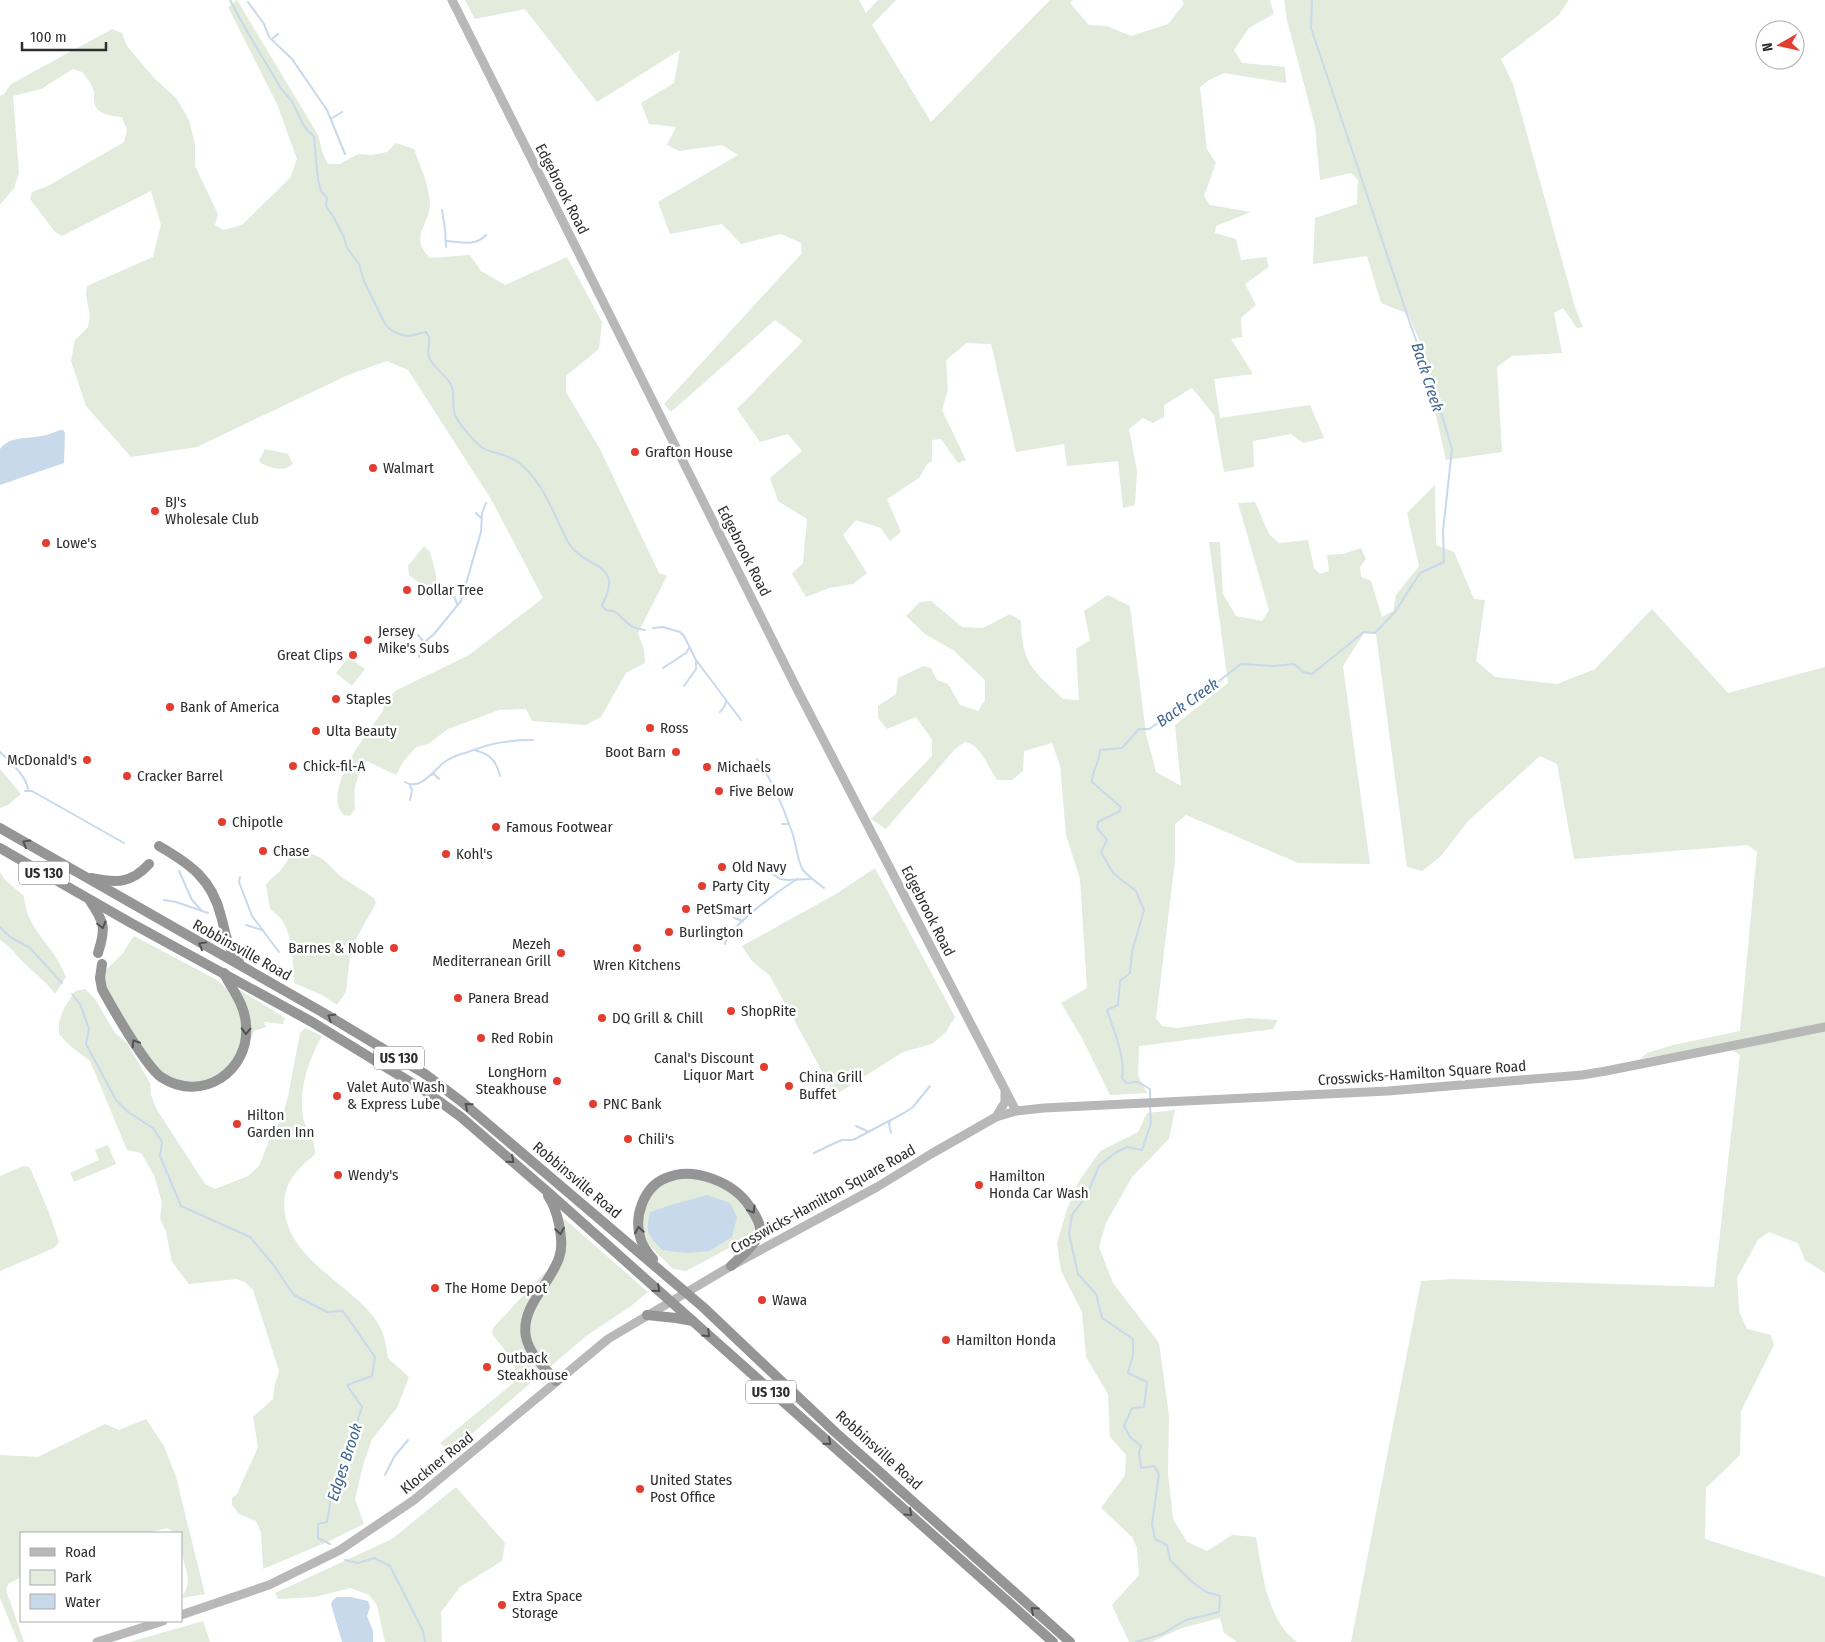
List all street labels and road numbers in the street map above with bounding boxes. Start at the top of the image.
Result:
street label: Edgebrook Road [531,141,593,237]
street label: Edgebrook Road [713,503,775,599]
road number: US 130 [19,861,69,884]
street label: Edgebrook Road [897,863,959,959]
street label: Robbinsville Road [190,915,294,985]
road number: US 130 [374,1046,424,1070]
street label: Crosswicks-Hamilton Square Road [1317,1057,1527,1089]
street label: Robbinsville Road [529,1138,625,1222]
street label: Crosswicks-Hamilton Square Road [727,1141,919,1257]
road number: US 130 [746,1380,796,1404]
street label: Robbinsville Road [832,1407,926,1493]
street label: Klockner Road [397,1428,477,1498]

